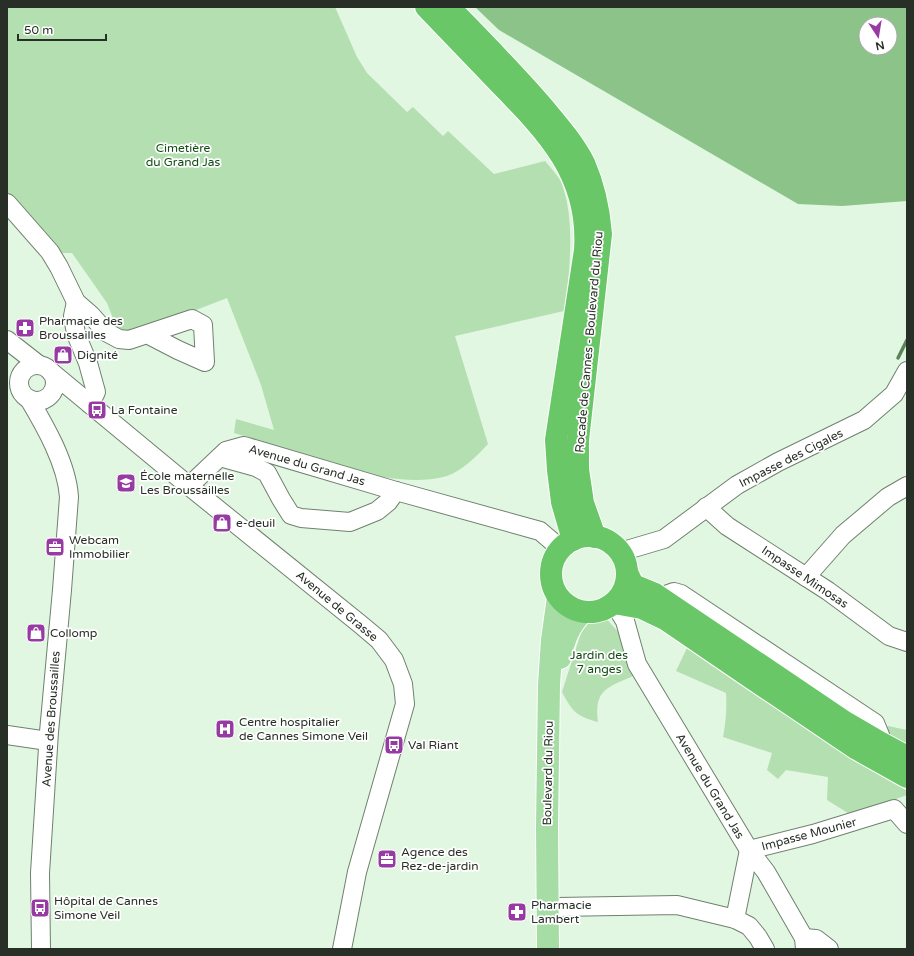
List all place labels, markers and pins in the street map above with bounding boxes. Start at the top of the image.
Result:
place label: Pharmacie des Broussailles [39,314,123,342]
pharmacy icon: Pharmacie des Broussailles [14,317,36,339]
shop icon: Dignité [52,344,74,366]
place label: Dignité [77,348,118,362]
bus stop icon: La Fontaine [86,399,108,421]
place label: La Fontaine [111,403,178,417]
place label: École maternelle Les Broussailles [140,469,235,497]
school or university icon: École maternelle Les Broussailles [115,472,137,494]
shop icon: e-deuil [211,512,233,534]
place label: e-deuil [236,516,275,530]
place label: Webcam Immobilier [69,533,130,561]
office icon: Webcam Immobilier [44,536,66,558]
shop icon: Collomp [25,622,47,644]
place label: Collomp [50,626,97,640]
place label: Centre hospitalier de Cannes Simone Veil [239,715,368,743]
hospital icon: Centre hospitalier de Cannes Simone Veil [214,718,236,740]
bus stop icon: Val Riant [383,734,405,756]
place label: Val Riant [408,738,459,752]
place label: Agence des Rez-de-jardin [401,845,479,873]
office icon: Agence des Rez-de-jardin [376,848,398,870]
place label: Hôpital de Cannes Simone Veil [54,894,158,922]
bus stop icon: Hôpital de Cannes Simone Veil [29,897,51,919]
place label: Pharmacie Lambert [531,898,592,926]
pharmacy icon: Pharmacie Lambert [506,901,528,923]

